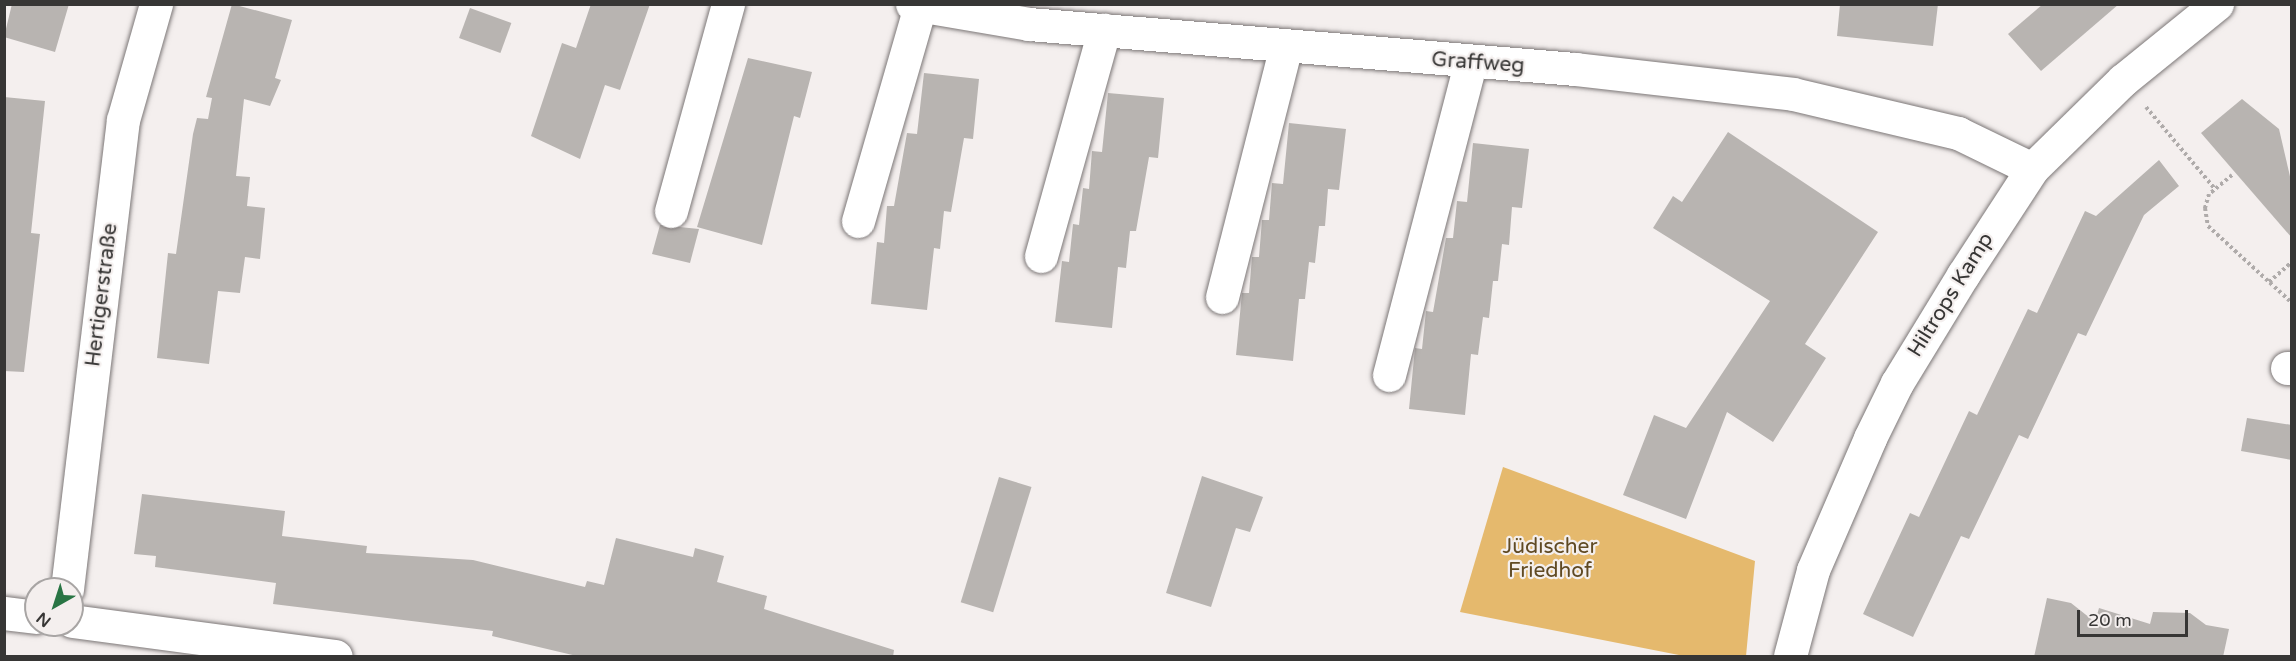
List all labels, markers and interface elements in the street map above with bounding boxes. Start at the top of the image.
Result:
street label: Graffweg [1431,47,1525,79]
street label: Hertigerstraße [81,222,123,368]
street label: Hiltrops Kamp [1903,228,1999,362]
park label: Jüdischer Friedhof [1502,534,1598,584]
north arrow [24,577,84,637]
scale bar [2080,598,2191,636]
text: N [33,608,55,631]
text: 20 m [2088,609,2132,631]

